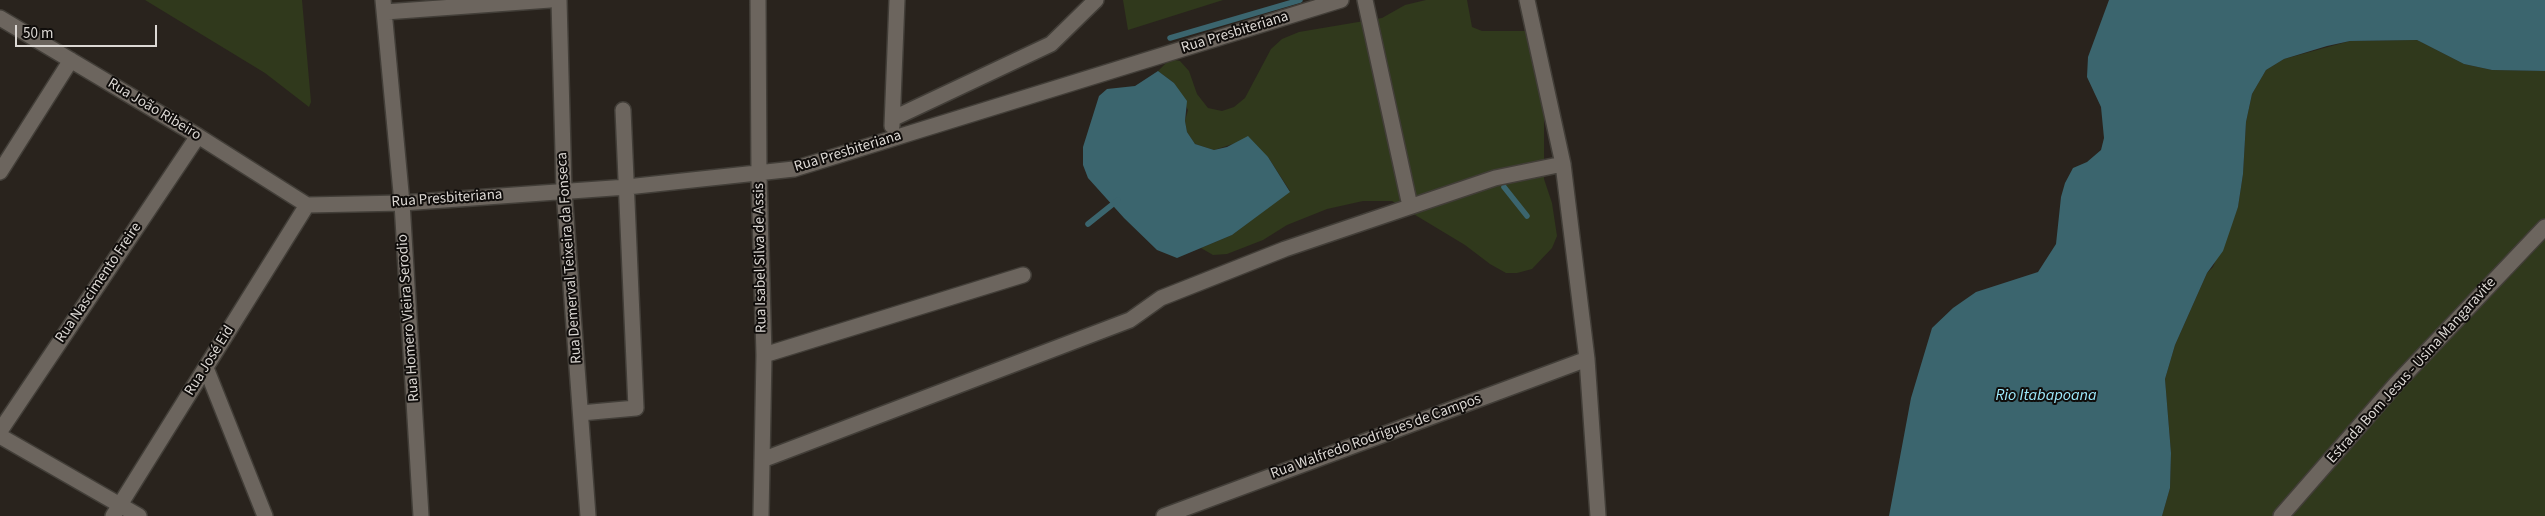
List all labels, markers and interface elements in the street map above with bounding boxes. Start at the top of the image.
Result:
street label: Rua Presbiteriana [1179,8,1291,58]
scale bar [18,15,160,47]
text: 50 m [23,23,53,44]
street label: Rua João Ribeiro [104,75,204,145]
street label: Rua Presbiteriana [792,127,904,177]
street label: Rua Demerval Teixeira da Fonseca [554,152,586,364]
street label: Rua Isabel Silva de Assis [751,183,771,333]
street label: Rua Presbiteriana [391,186,503,212]
street label: Rua Nascimento Freire [52,219,146,347]
street label: Rua Homero Vieira Serodio [394,234,424,402]
street label: Estrada Bom Jesus - Usina Mangaravite [2324,274,2500,468]
street label: Rua José Eid [181,323,239,399]
water label: Rio Itabapoana [1995,386,2097,406]
street label: Rua Walfredo Rodrigues de Campos [1268,390,1484,484]

